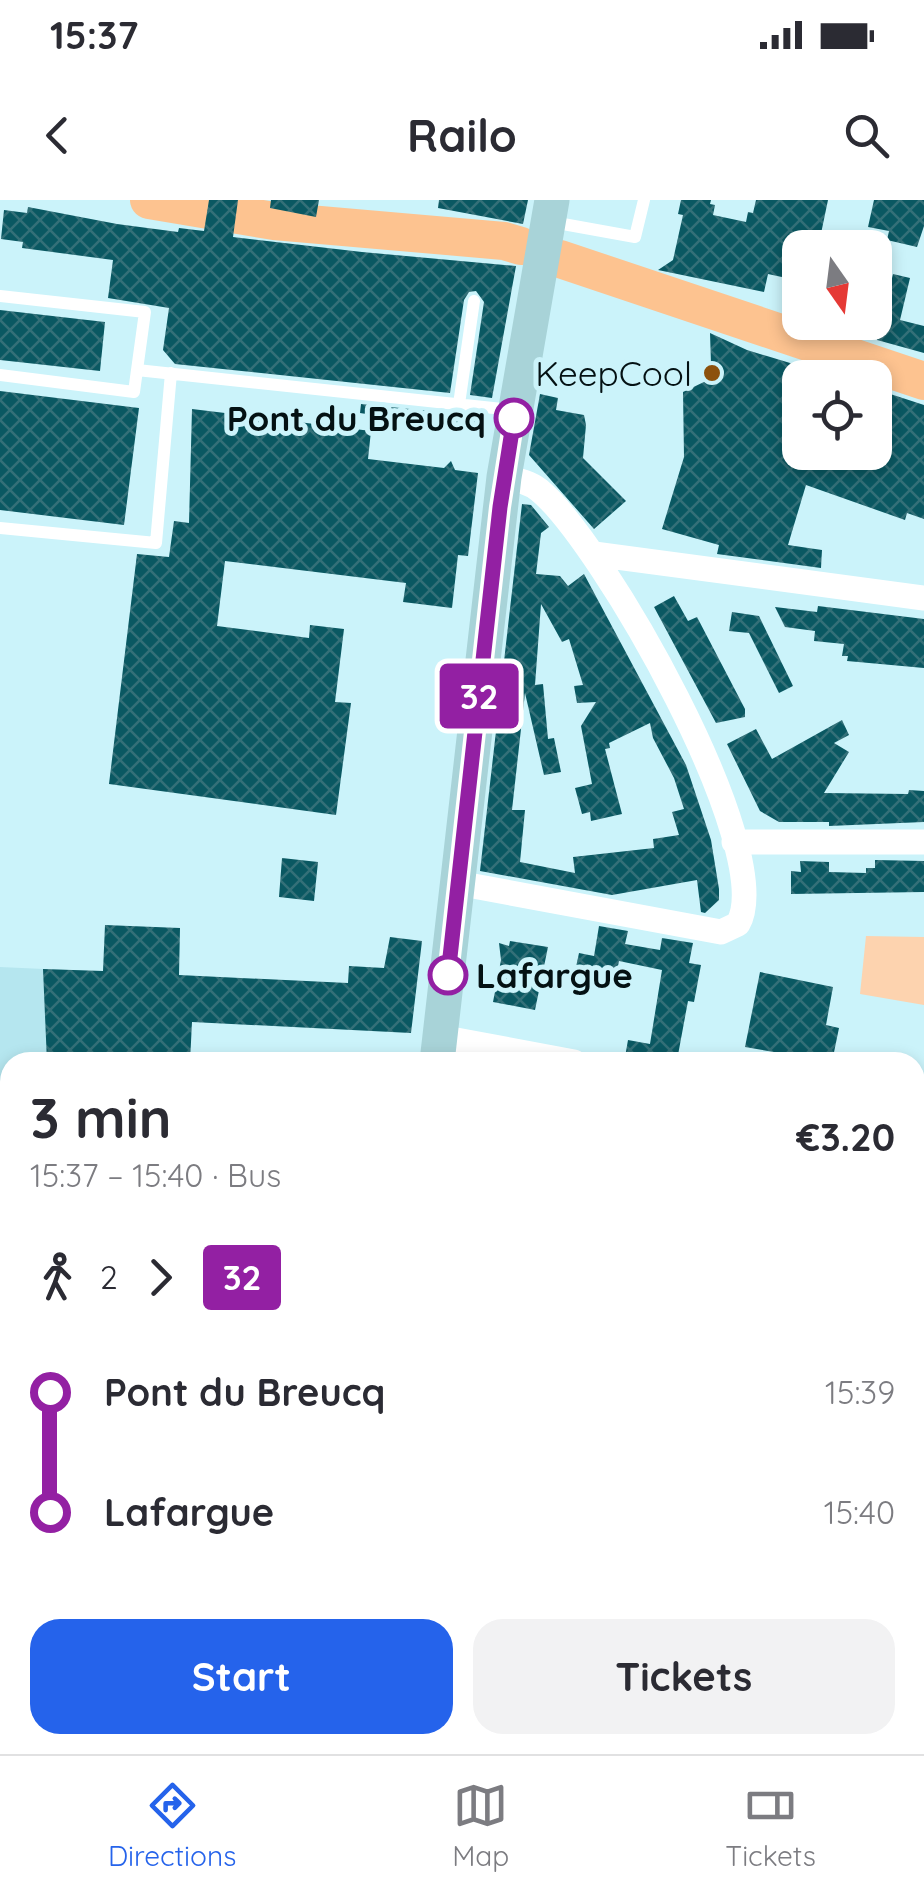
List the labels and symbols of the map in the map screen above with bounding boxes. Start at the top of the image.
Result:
north arrow [782,230,892,340]
place label: KeepCool [535,351,692,395]
marker: KeepCool [701,362,723,384]
place label: Pont du Breucq [227,396,486,440]
marker: Pont du Breucq [495,399,533,437]
line badge: 32 [434,664,524,728]
place label: Lafargue [476,953,633,997]
marker: Lafargue [429,956,467,994]

